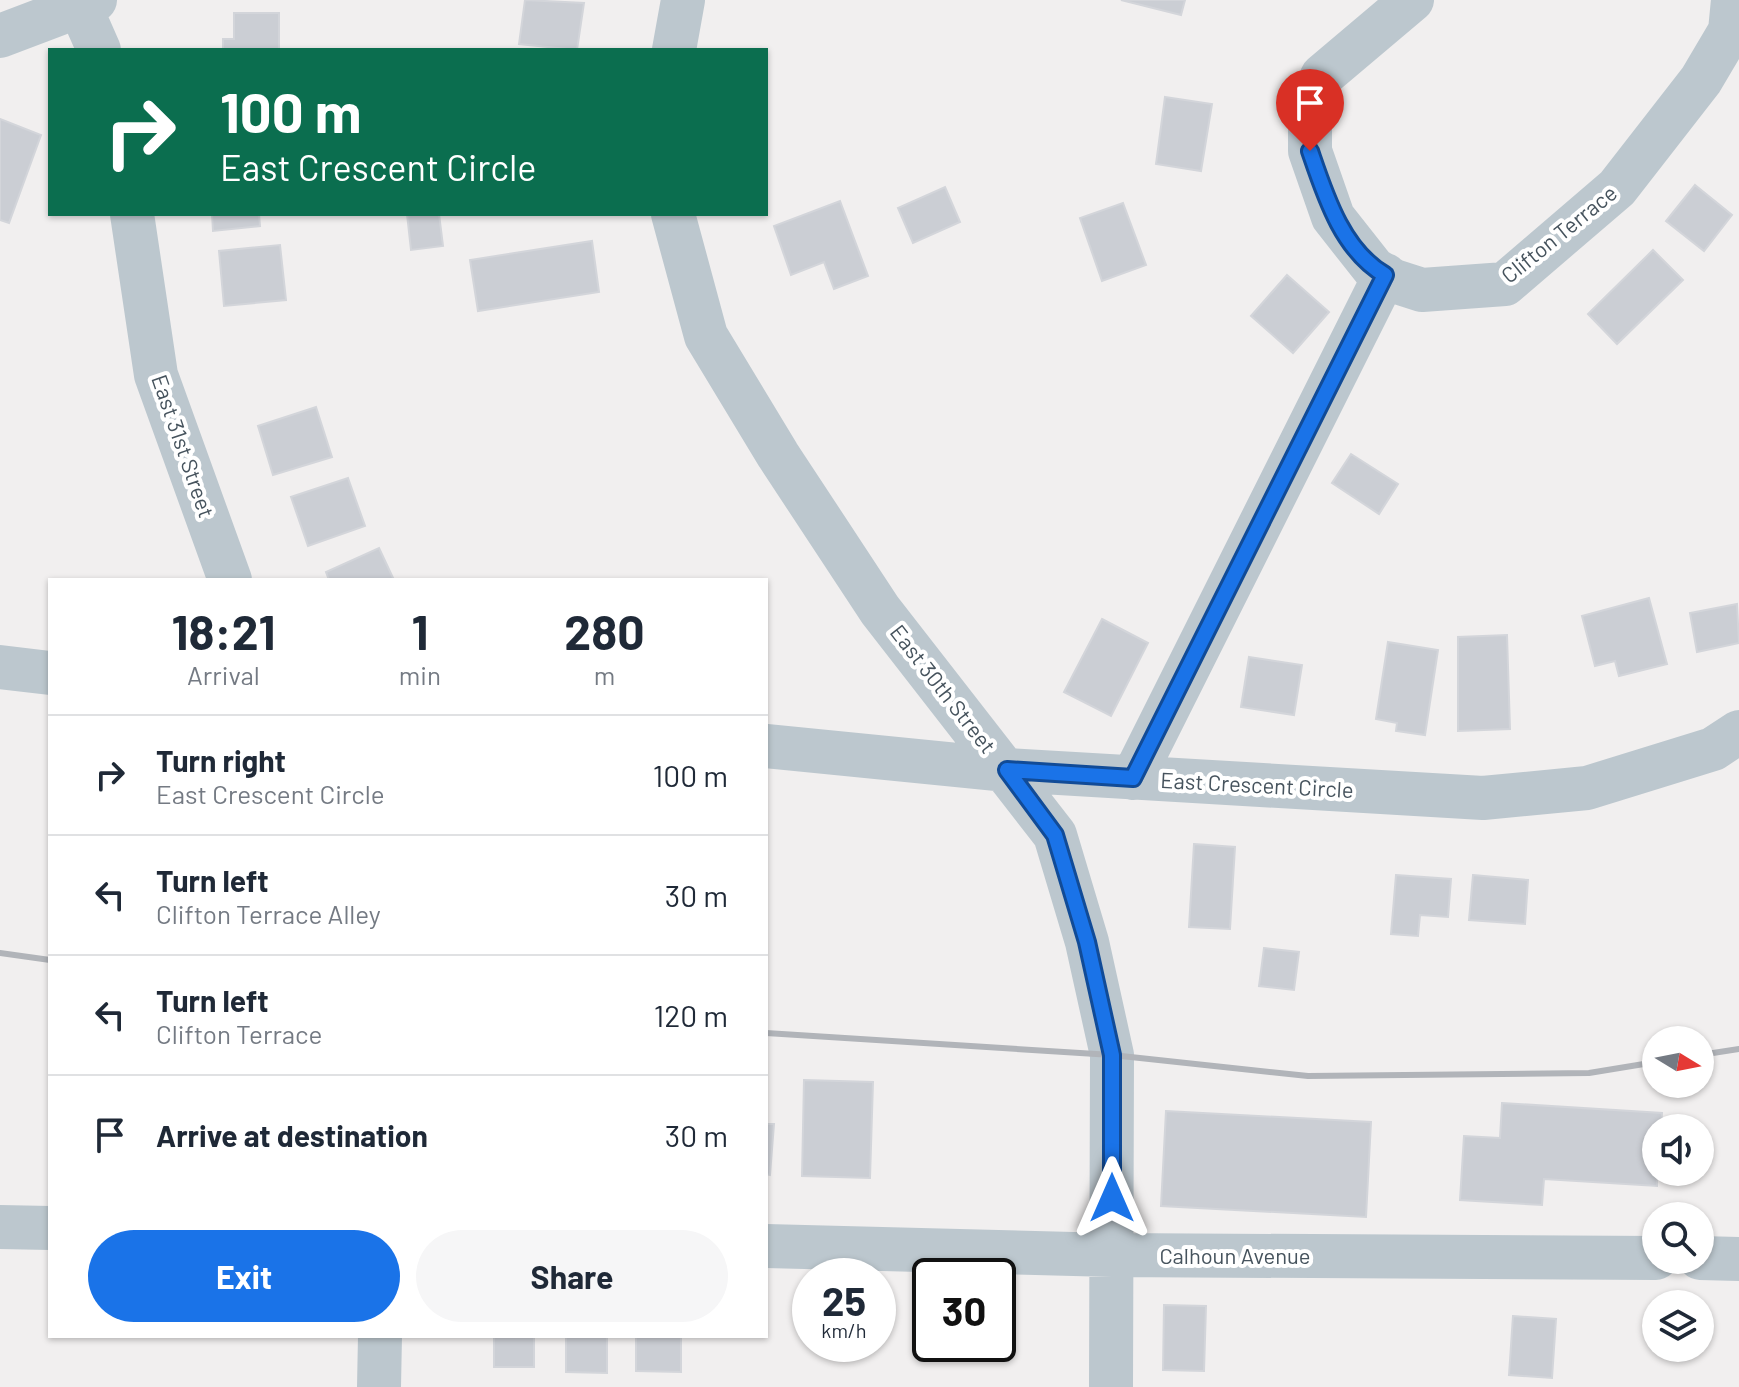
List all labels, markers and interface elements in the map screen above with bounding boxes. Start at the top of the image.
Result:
pin [1276,69,1344,151]
text: 100 m [220,77,362,144]
icon: right [88,80,192,184]
icon: arrive [1288,81,1332,125]
text: East Crescent Circle [220,145,536,188]
street label: Clifton Terrace [1495,179,1621,288]
street label: East 31st Street [147,371,221,521]
text: 18:21 [171,602,275,660]
text: 1 [411,602,428,660]
text: 280 [564,602,645,660]
street label: East 30th Street [886,619,1002,758]
text: Arrival [187,659,260,690]
text: min [399,659,441,690]
text: m [594,659,615,690]
text: Turn right [156,742,286,778]
icon: right [88,753,132,797]
text: 100 m [653,757,728,793]
street label: East Crescent Circle [1160,766,1354,802]
text: East Crescent Circle [156,778,385,809]
text: Turn left [156,862,269,898]
icon: left [88,873,132,917]
text: 30 m [665,877,728,913]
text: Clifton Terrace Alley [156,898,381,929]
text: Turn left [156,982,269,1018]
icon: left [88,993,132,1037]
text: 120 m [654,997,728,1033]
text: Clifton Terrace [156,1018,322,1049]
north arrow [1642,1026,1714,1098]
map controls [1642,1026,1714,1362]
icon: arrive [88,1113,132,1157]
button: sound [1642,1114,1714,1186]
text: Arrive at destination [156,1117,428,1153]
text: 30 m [665,1117,728,1153]
position arrow [1070,1156,1154,1240]
button: search [1642,1202,1714,1274]
button: Exit [88,1230,400,1322]
button: Share [416,1230,728,1322]
street label: Calhoun Avenue [1159,1242,1311,1268]
speed limit sign: 30 [912,1258,1016,1362]
text: 25 [822,1276,866,1324]
button: layers [1642,1290,1714,1362]
text: km/h [821,1318,867,1342]

